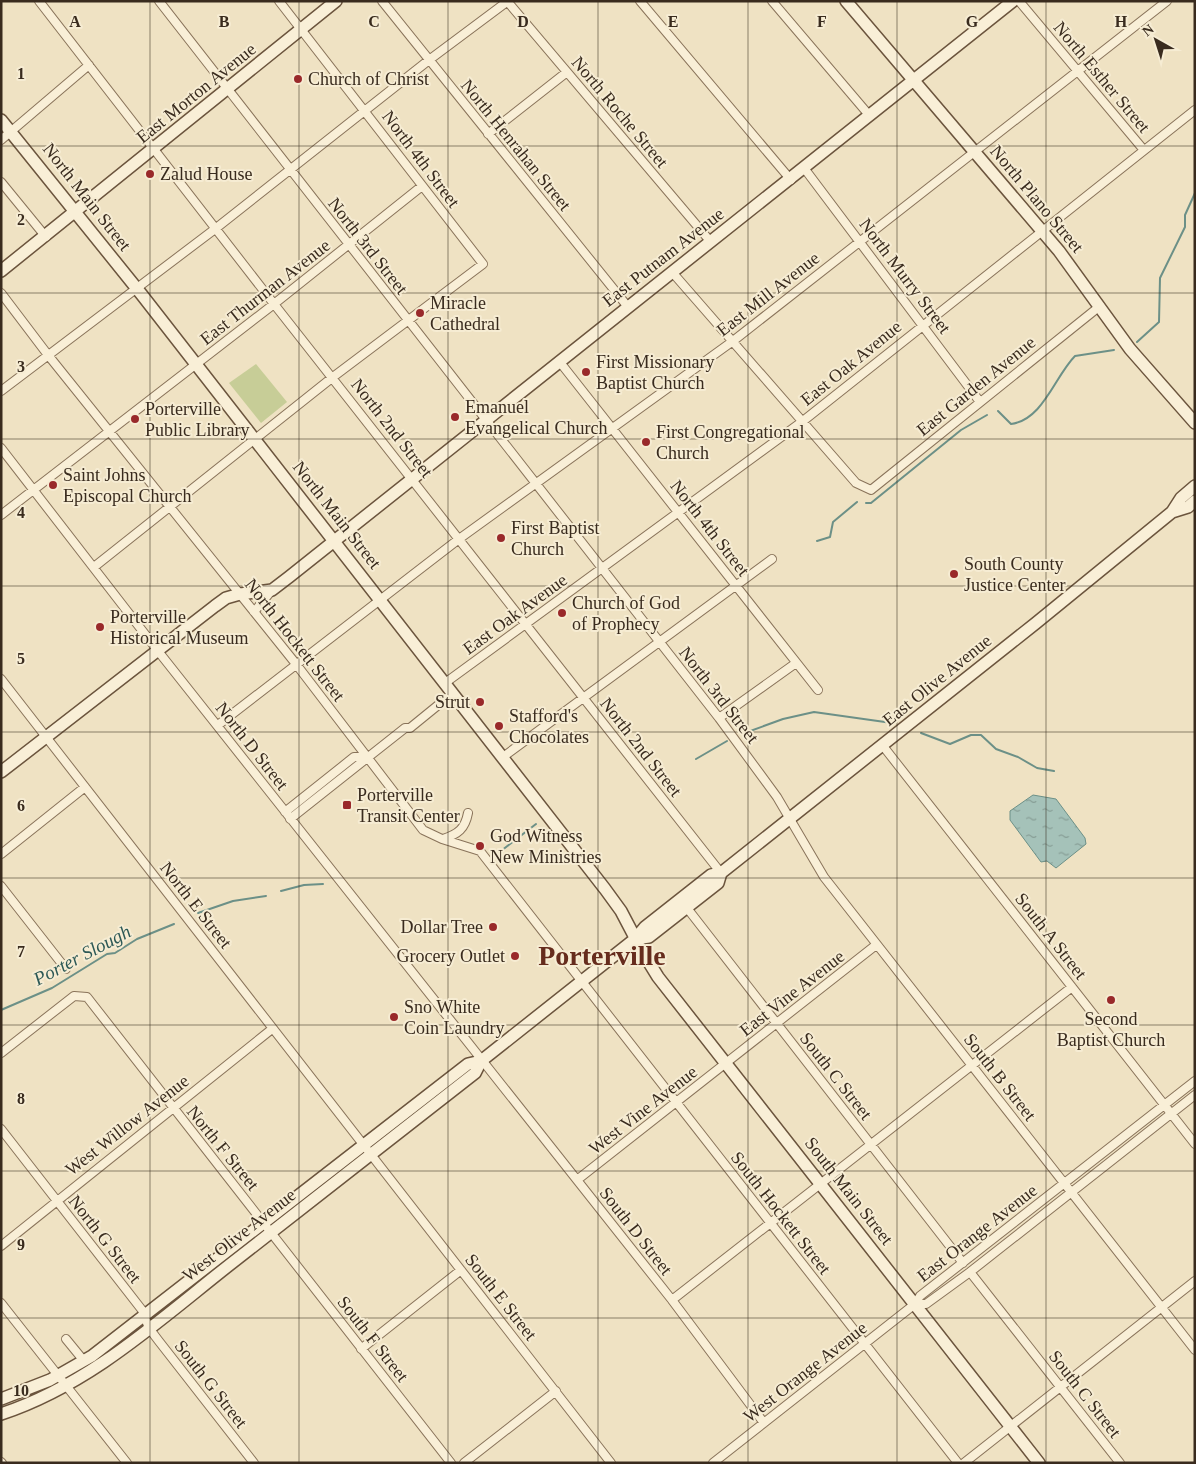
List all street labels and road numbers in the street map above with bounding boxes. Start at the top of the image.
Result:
street label: North Esther Street [1049,17,1155,137]
street label: East Morton Avenue [132,39,260,147]
street label: North Roche Street [568,52,672,172]
street label: North Henrahan Street [457,75,575,215]
street label: North 4th Street [378,107,464,211]
street label: North Main Street [39,139,135,255]
street label: North Plano Street [986,141,1088,257]
street label: North 3rd Street [324,194,412,298]
street label: East Putnam Avenue [598,203,728,311]
street label: North Murry Street [855,214,955,338]
street label: East Thurman Avenue [196,235,334,349]
street label: East Mill Avenue [713,248,823,340]
street label: East Oak Avenue [797,316,905,410]
street label: East Garden Avenue [913,332,1039,440]
street label: North 2nd Street [347,375,437,481]
street label: North Main Street [289,457,385,573]
street label: North 4th Street [666,476,754,580]
street label: East Oak Avenue [459,570,571,658]
street label: North Hockett Street [241,575,349,705]
street label: East Olive Avenue [879,630,995,730]
street label: North 3rd Street [675,643,763,747]
street label: North 2nd Street [596,694,686,800]
street label: North D Street [211,698,293,794]
street label: North E Street [156,858,236,952]
street label: South A Street [1011,889,1091,983]
street label: East Vine Avenue [736,946,848,1040]
street label: South C Street [796,1028,876,1124]
street label: South B Street [960,1029,1040,1125]
street label: West Vine Avenue [585,1062,701,1158]
street label: West Willow Avenue [61,1071,193,1179]
street label: North F Street [183,1102,263,1194]
street label: South Main Street [801,1133,897,1249]
street label: South Hockett Street [727,1148,835,1278]
street label: East Orange Avenue [913,1180,1041,1286]
street label: South D Street [595,1183,677,1279]
street label: West Olive Avenue [178,1185,300,1285]
street label: North G Street [64,1191,146,1287]
street label: South E Street [461,1250,541,1344]
street label: South F Street [333,1292,413,1386]
street label: West Orange Avenue [739,1318,871,1426]
street label: South G Street [170,1336,252,1432]
street label: South C Street [1045,1346,1125,1442]

